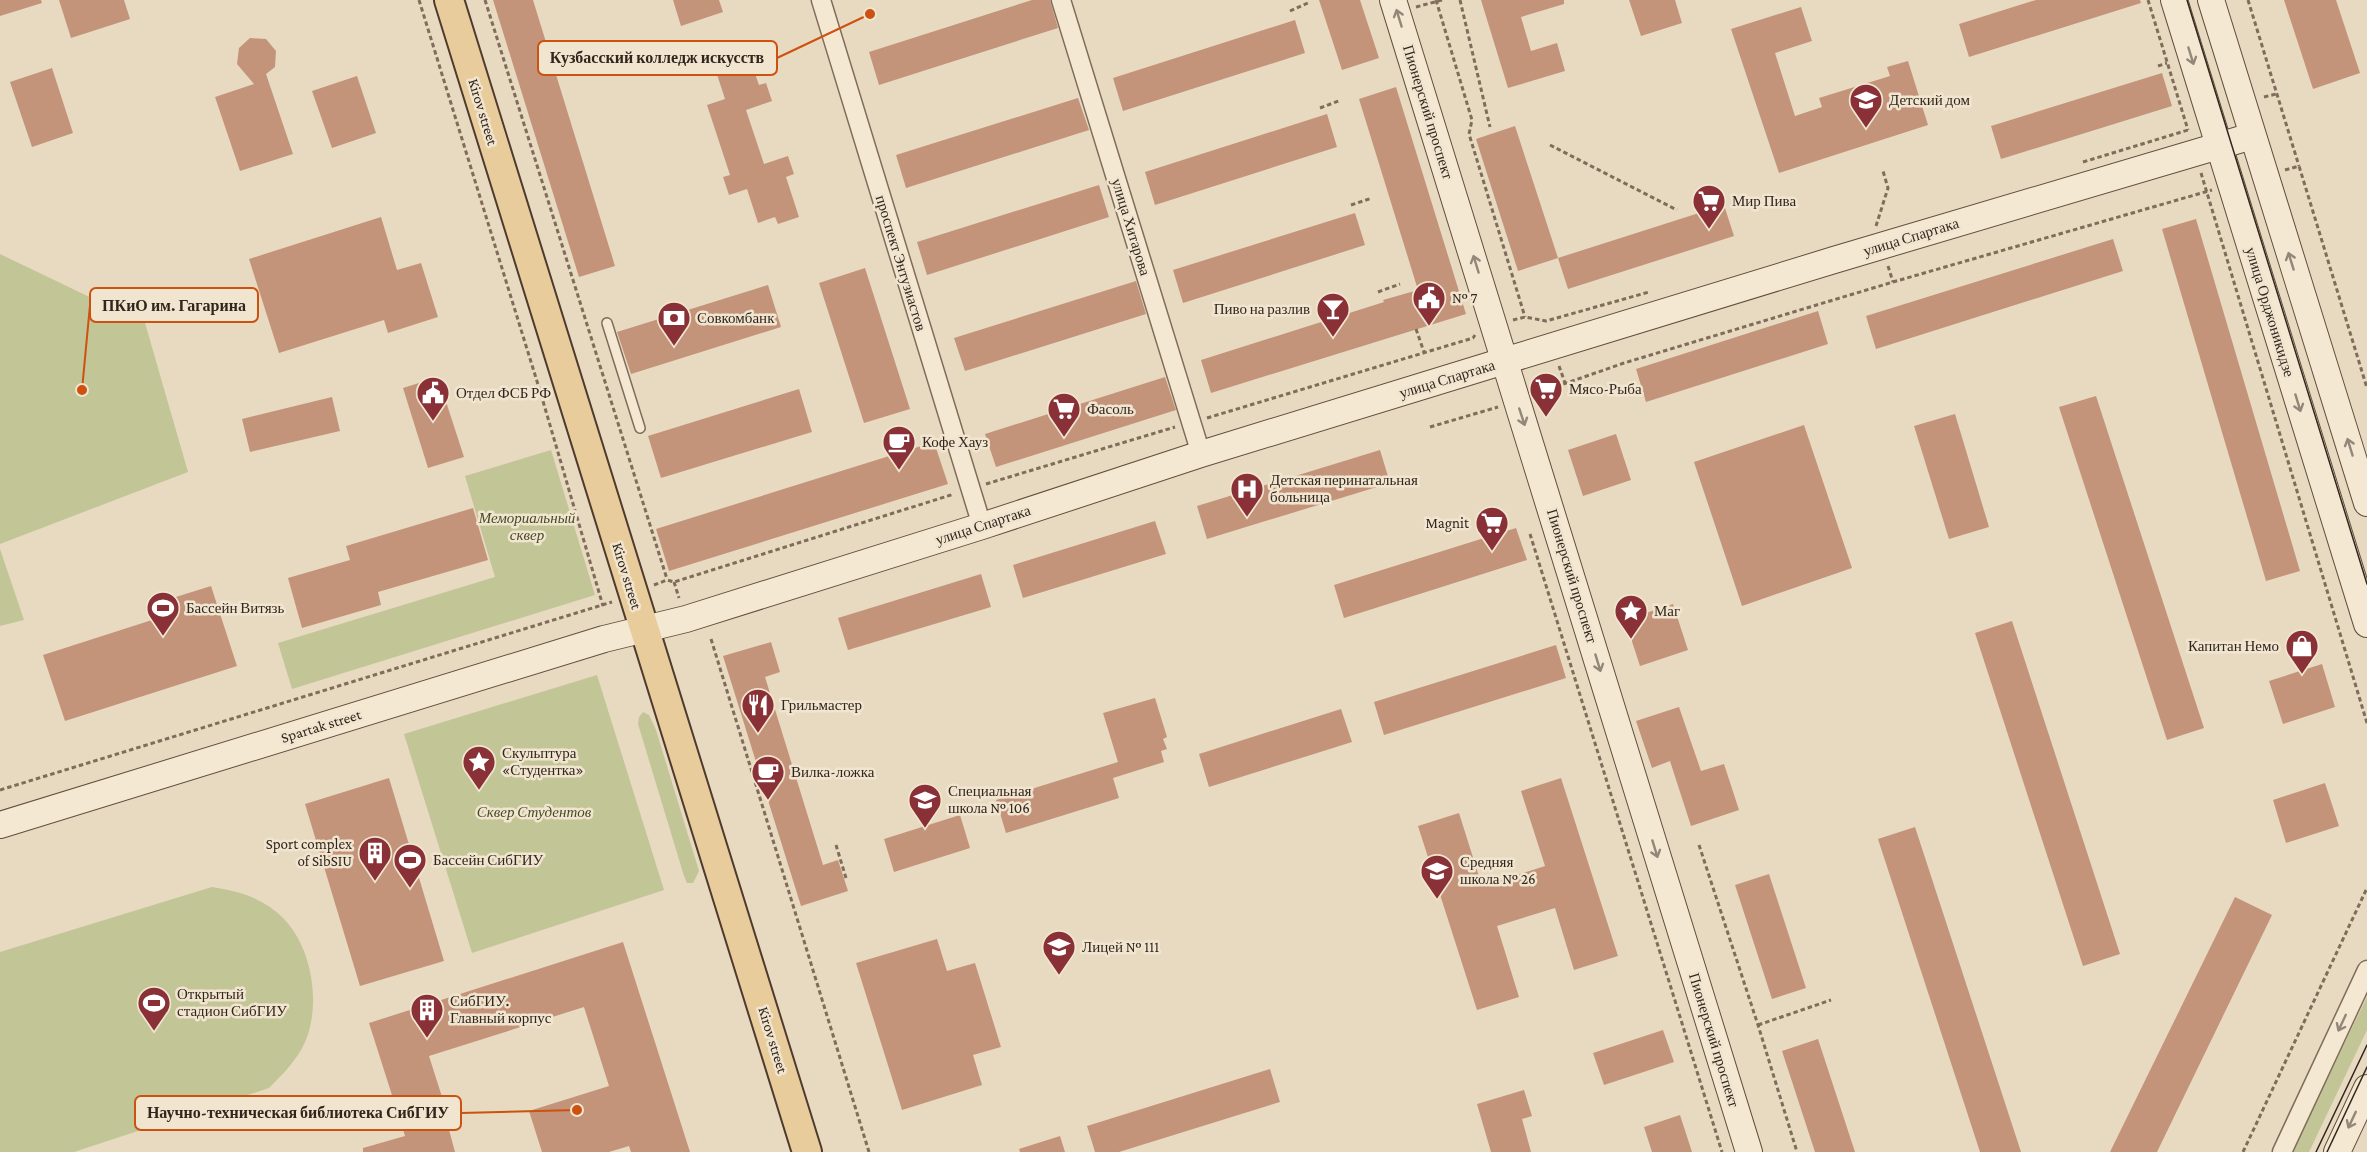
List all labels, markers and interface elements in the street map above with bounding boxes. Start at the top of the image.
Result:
one-way arrow [1393,9,1404,28]
callout: Кузбасский колледж искусств [538,41,777,75]
street label: Пионерский проспект [1400,43,1456,182]
one-way arrow [2186,46,2197,65]
text: Кузбасский колледж искусств [550,49,765,67]
street label: Kirov street [465,77,501,148]
school or university icon: Детский дом [1848,82,1884,129]
place label: Детский дом [1889,92,1970,108]
street label: улица Хитарова [1109,177,1153,278]
supermarket icon: Мир Пива [1691,183,1727,230]
street label: проспект Энтузиастов [873,193,929,333]
place label: Мир Пива [1732,193,1796,209]
street label: улица Спартака [1861,215,1961,259]
street label: улица Орджоникидзе [2243,245,2297,379]
one-way arrow [2285,252,2296,271]
one-way arrow [1470,255,1481,274]
public building icon: № 7 [1411,280,1447,327]
callout: ПКиО им. Гагарина [90,288,258,322]
place label: № 7 [1452,290,1478,306]
bar icon: Пиво на разлив [1315,291,1351,338]
text: ПКиО им. Гагарина [102,297,246,315]
bank icon: Совкомбанк [656,300,692,347]
place label: Пиво на разлив [1214,301,1310,317]
place label: Совкомбанк [697,310,775,326]
street label: улица Спартака [1397,357,1497,401]
supermarket icon: Мясо-Рыба [1528,371,1564,418]
public building icon: Отдел ФСБ РФ [415,375,451,422]
place label: Мясо-Рыба [1569,381,1642,397]
place label: Отдел ФСБ РФ [456,385,551,401]
supermarket icon: Фасоль [1046,391,1082,438]
one-way arrow [2293,393,2304,412]
place label: Фасоль [1087,401,1134,417]
one-way arrow [1517,407,1528,426]
cafe icon: Кофе Хауз [881,424,917,471]
place label: Кофе Хауз [922,434,988,450]
one-way arrow [2343,438,2354,457]
hospital icon: Детская перинатальная больница [1229,471,1265,518]
place label: Детская перинатальная больница [1270,472,1418,505]
street label: улица Спартака [933,502,1033,548]
supermarket icon: Magnit [1474,505,1510,552]
street label: Пионерский проспект [1544,507,1600,646]
park label: Мемориальный сквер [478,510,576,543]
place label: Magnit [1425,515,1470,532]
street label: Kirov street [609,541,645,612]
sports icon: Бассейн Витязь [145,590,181,637]
place icon: Маг [1613,593,1649,640]
place label: Бассейн Витязь [186,600,285,616]
place label: Маг [1654,603,1680,619]
shop icon: Капитан Немо [2284,628,2320,675]
place label: Капитан Немо [2188,638,2279,654]
one-way arrow [1593,653,1604,672]
restaurant icon: Грильмастер [740,687,776,734]
place label: Грильмастер [781,697,862,713]
street label: Spartak street [279,706,364,747]
place icon: Скульптура «Студентка» [461,744,497,791]
place label: Скульптура «Студентка» [502,745,584,778]
cafe icon: Вилка-ложка [750,754,786,801]
place label: Вилка-ложка [791,764,875,780]
school or university icon: Специальная школа № 106 [907,782,943,829]
place label: Специальная школа № 106 [948,783,1032,816]
park label: Сквер Студентов [477,804,592,820]
building icon: Sport complex of SibSIU [357,835,393,882]
place label: Sport complex of SibSIU [266,836,352,869]
one-way arrow [1650,840,1661,859]
sports icon: Бассейн СибГИУ [392,842,428,889]
place label: Бассейн СибГИУ [433,852,543,868]
school or university icon: Средняя школа № 26 [1419,853,1455,900]
place label: Средняя школа № 26 [1460,854,1536,887]
school or university icon: Лицей № 111 [1041,929,1077,976]
place label: Лицей № 111 [1082,939,1159,955]
street label: Пионерский проспект [1686,971,1742,1110]
sports icon: Открытый стадион СибГИУ [136,985,172,1032]
place label: Открытый стадион СибГИУ [177,986,287,1019]
building icon: СибГИУ. Главный корпус [409,992,445,1039]
place label: СибГИУ. Главный корпус [450,993,552,1026]
street label: Kirov street [755,1005,791,1076]
one-way arrow [2336,1013,2348,1031]
callout: Научно-техническая библиотека СибГИУ [135,1096,461,1130]
text: Научно-техническая библиотека СибГИУ [147,1104,449,1122]
one-way arrow [2346,1110,2357,1129]

